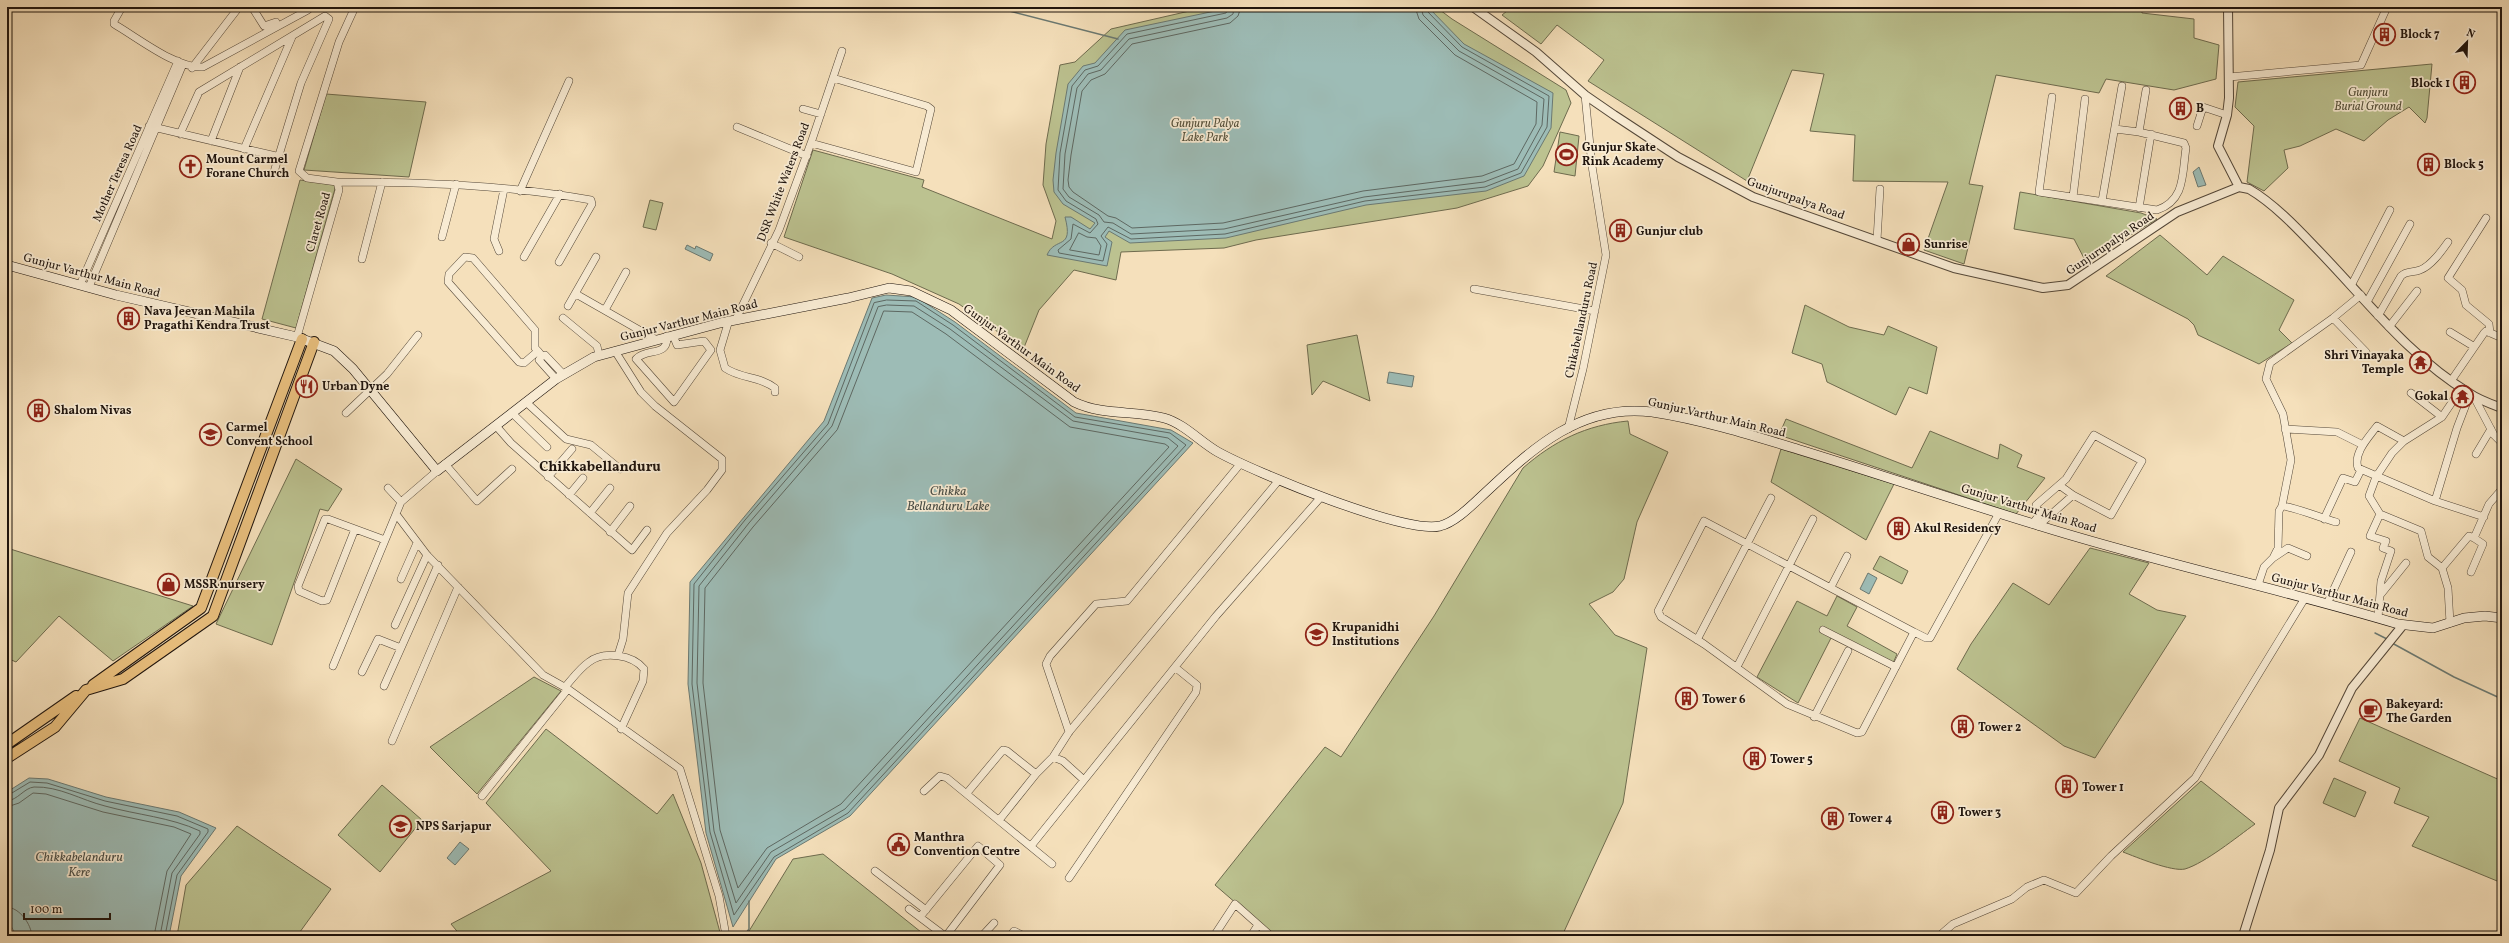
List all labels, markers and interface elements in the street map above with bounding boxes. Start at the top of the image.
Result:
building icon: Block 7 [2371,21,2397,47]
north arrow [2447,22,2487,62]
text: N [2464,26,2477,43]
place label: Block 7 [2400,27,2440,43]
building icon: Block 1 [2452,70,2478,96]
place label: Block 1 [2411,76,2450,92]
park label: Gunjuru Burial Ground [2334,85,2402,115]
building icon: B [2168,95,2194,121]
place label: B [2196,101,2204,117]
park label: Gunjuru Palya Lake Park [1171,116,1240,146]
street label: DSR White Waters Road [754,120,814,244]
street label: Mother Teresa Road [89,122,147,224]
place label: Gunjur Skate Rink Academy [1582,140,1664,170]
sports icon: Gunjur Skate Rink Academy [1554,141,1580,167]
building icon: Block 5 [2416,151,2442,177]
place label: Mount Carmel Forane Church [206,152,290,182]
church icon: Mount Carmel Forane Church [178,153,204,179]
place label: Block 5 [2444,157,2484,173]
street label: Gunjurupalya Road [1744,174,1847,224]
street label: Claret Road [303,190,335,254]
street label: Gunjurupalya Road [2063,208,2158,279]
building icon: Gunjur club [1608,218,1634,244]
place label: Gunjur club [1636,224,1703,240]
shop icon: Sunrise [1895,231,1921,257]
place label: Sunrise [1924,237,1968,253]
street label: Gunjur Varthur Main Road [22,250,162,302]
street label: Chikabellanduru Road [1562,260,1602,380]
street label: Gunjur Varthur Main Road [619,296,760,346]
street label: Gunjur Varthur Main Road [960,301,1083,397]
place label: Nava Jeevan Mahila Pragathi Kendra Trust [144,304,270,334]
building icon: Nava Jeevan Mahila Pragathi Kendra Trust [115,305,141,331]
place label: Shri Vinayaka Temple [2324,348,2404,378]
temple icon: Shri Vinayaka Temple [2407,349,2433,375]
restaurant icon: Urban Dyne [293,373,319,399]
place label: Urban Dyne [322,379,389,395]
temple icon: Gokal [2450,383,2476,409]
place label: Gokal [2415,389,2448,405]
street label: Gunjur Varthur Main Road [1646,394,1788,442]
building icon: Shalom Nivas [26,397,52,423]
place label: Shalom Nivas [54,403,132,419]
place label: Carmel Convent School [226,420,313,450]
school or university icon: Carmel Convent School [198,421,224,447]
district label: Chikkabellanduru [539,458,661,477]
street label: Gunjur Varthur Main Road [1959,481,2099,537]
water label: Chikka Bellanduru Lake [907,483,990,516]
building icon: Akul Residency [1885,515,1911,541]
place label: Akul Residency [1914,521,2001,537]
street label: Gunjur Varthur Main Road [2270,570,2410,622]
shop icon: MSSR nursery [155,571,181,597]
place label: MSSR nursery [184,577,265,593]
place label: Krupanidhi Institutions [1332,620,1400,650]
school or university icon: Krupanidhi Institutions [1303,621,1329,647]
building icon: Tower 6 [1673,686,1699,712]
place label: Tower 6 [1702,692,1746,708]
place label: Bakeyard: The Garden [2386,697,2452,727]
cafe icon: Bakeyard: The Garden [2358,698,2384,724]
building icon: Tower 2 [1949,714,1975,740]
place label: Tower 2 [1978,720,2021,736]
building icon: Tower 5 [1741,746,1767,772]
place label: Tower 5 [1770,752,1813,768]
building icon: Tower 1 [2053,774,2079,800]
place label: Tower 1 [2082,780,2124,796]
building icon: Tower 3 [1930,799,1956,825]
building icon: Tower 4 [1820,805,1846,831]
place label: Tower 3 [1958,805,2001,821]
place label: Tower 4 [1848,811,1892,827]
school or university icon: NPS Sarjapur [388,813,414,839]
place label: NPS Sarjapur [416,819,492,835]
place label: Manthra Convention Centre [914,830,1020,860]
public building icon: Manthra Convention Centre [885,831,911,857]
water label: Chikkabelanduru Kere [35,849,123,882]
scale bar [24,895,110,921]
text: 100 m [30,902,63,918]

